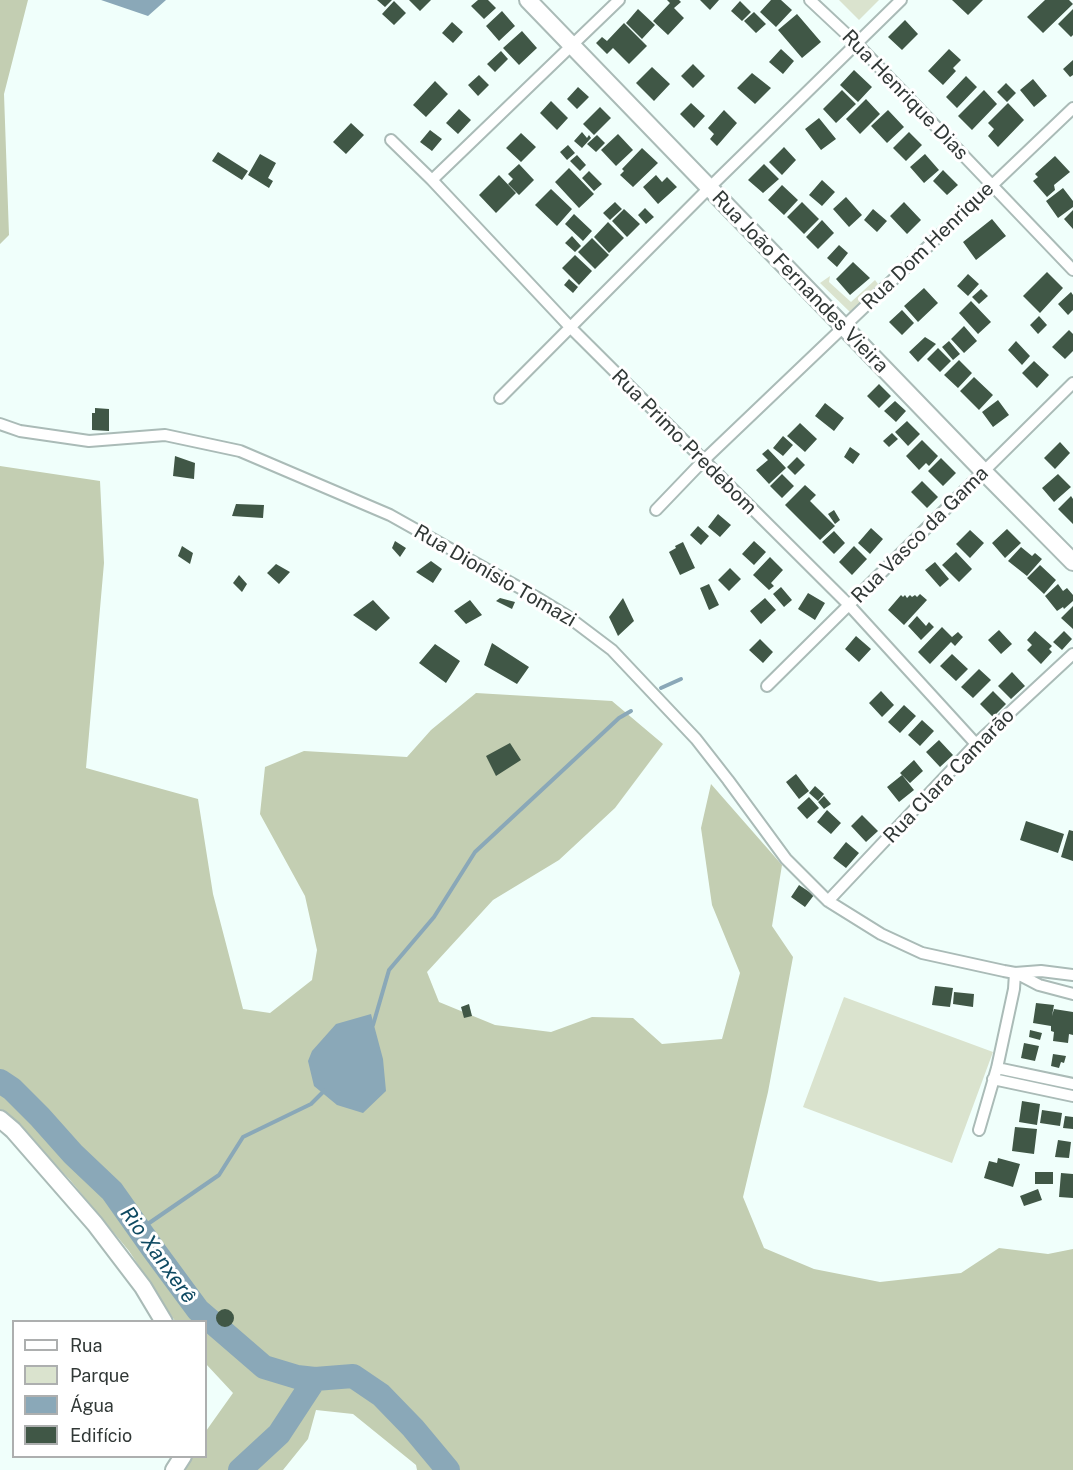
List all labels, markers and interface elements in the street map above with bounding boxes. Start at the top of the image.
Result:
street label: Rua Henrique Dias [837,25,973,165]
street label: Rua Dom Henrique [857,177,999,315]
street label: Rua João Fernandes Vieira [707,186,893,378]
street label: Rua Primo Predebom [606,364,762,520]
street label: Rua Vasco da Gama [847,462,993,608]
street label: Rua Dionísio Tomazi [410,520,580,632]
street label: Rua Clara Camarão [879,704,1019,848]
water label: Rio Xanxerê [115,1202,201,1308]
legend [12,1320,207,1458]
text: Rua [70,1335,102,1356]
text: Parque [70,1365,130,1386]
text: Água [70,1395,114,1416]
text: Edifício [70,1425,132,1446]

